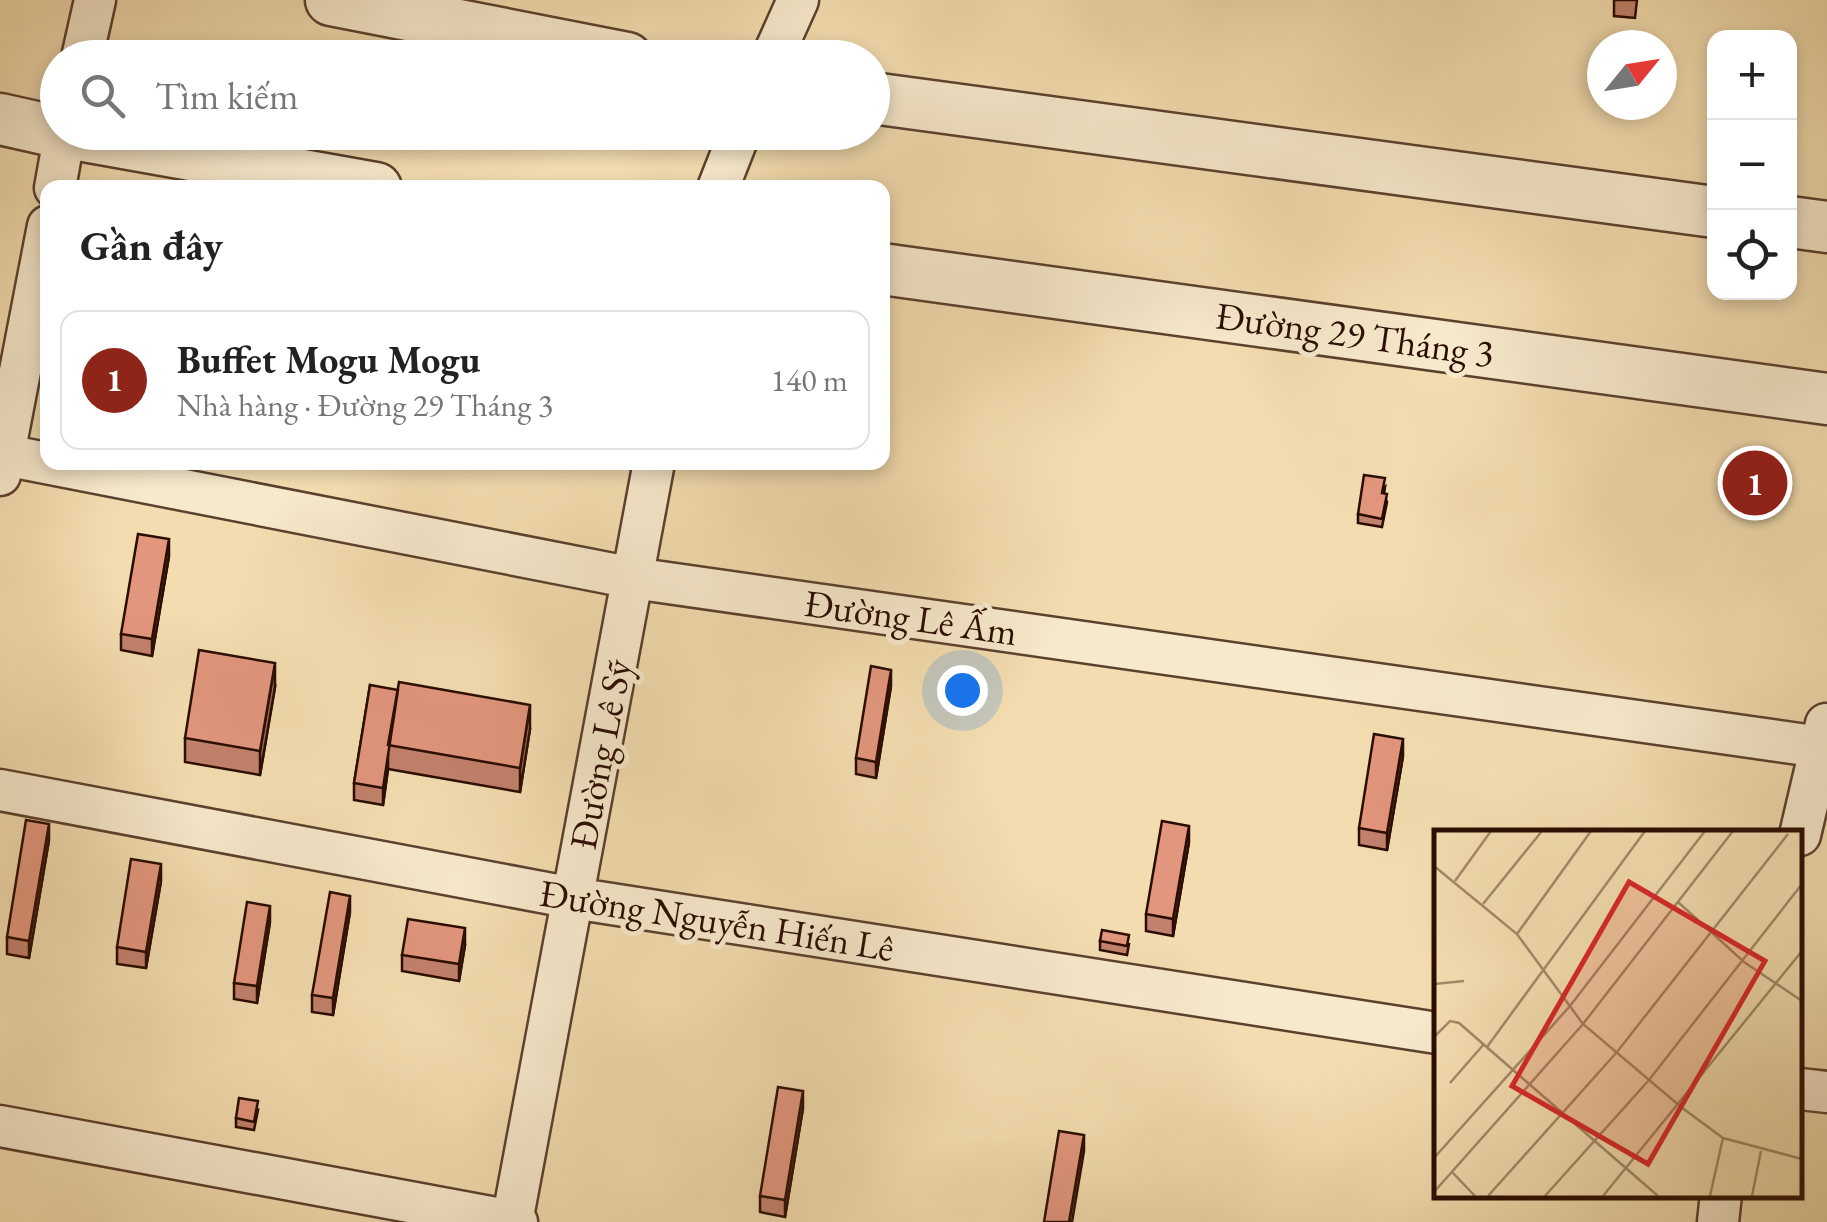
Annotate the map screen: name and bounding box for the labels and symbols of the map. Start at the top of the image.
north arrow [1587,30,1677,120]
street label: Đường 29 Tháng 3 [1213,290,1497,378]
pin: 1 [1722,446,1788,520]
street label: Đường Lê Ấm [802,578,1020,656]
street label: Đường Lê Sỹ [558,655,642,853]
your location [937,665,988,716]
inset map [1434,830,1802,1197]
street label: Đường Nguyễn Hiến Lê [536,868,898,972]

